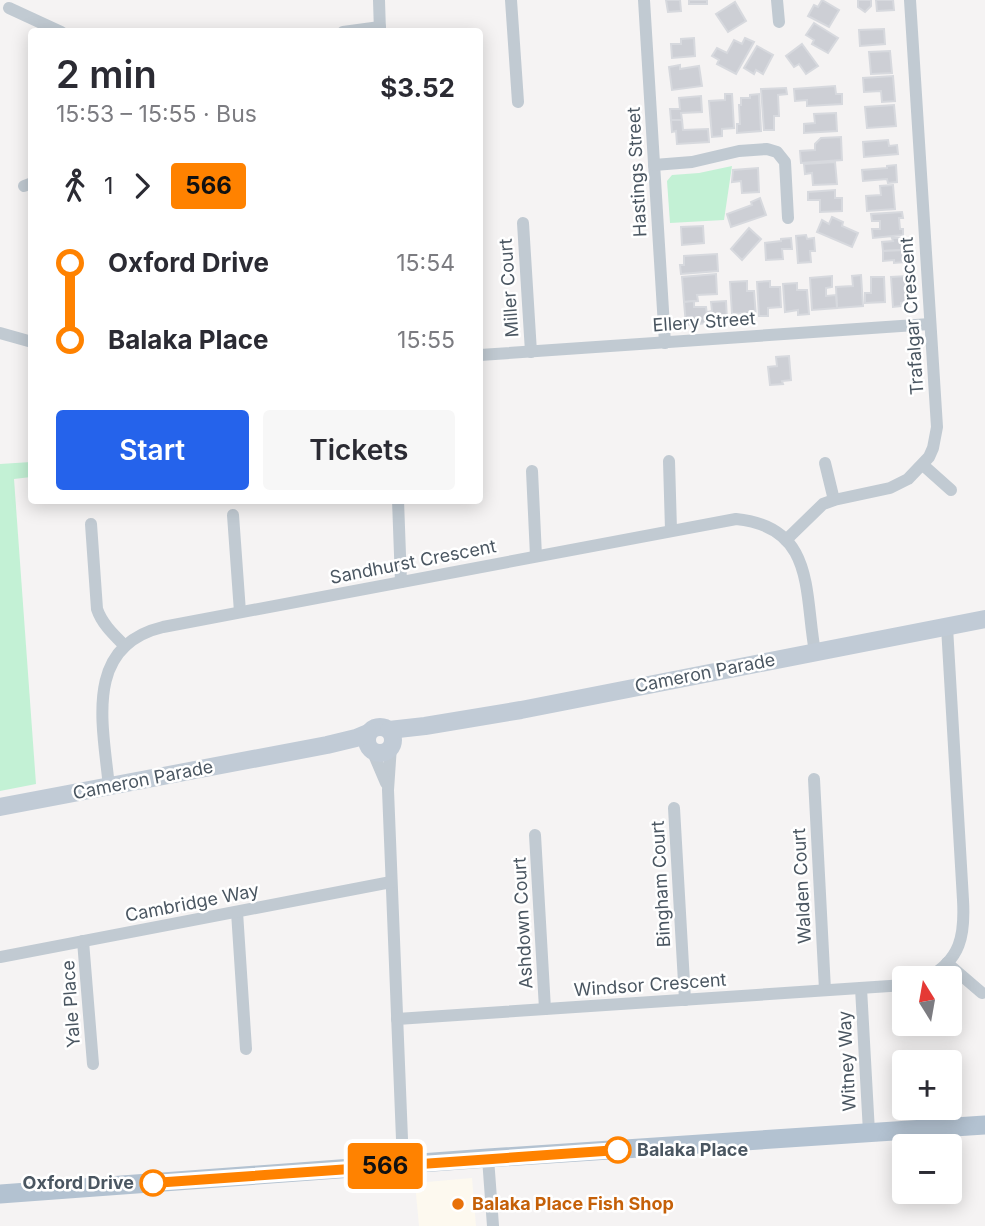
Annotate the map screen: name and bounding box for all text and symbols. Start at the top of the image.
text: 2 min [56,51,157,97]
text: $3.52 [380,72,455,103]
text: 15:53 – 15:55 · Bus [56,100,257,128]
street label: Hastings Street [623,106,650,238]
icon: walk [56,167,94,205]
icon: forward [123,167,161,205]
text: 566 [185,171,232,200]
text: 1 [104,172,113,200]
street label: Trafalgar Crescent [896,236,927,396]
street label: Miller Court [495,238,522,338]
text: Oxford Drive [108,247,269,278]
text: 15:54 [396,249,455,277]
street label: Ellery Street [652,307,756,336]
text: Balaka Place [108,324,269,355]
text: 15:55 [397,326,455,354]
button: Start [56,410,249,490]
button: Tickets [263,410,455,490]
street label: Sandhurst Crescent [328,535,498,588]
street label: Cameron Parade [633,649,777,696]
street label: Cameron Parade [71,756,215,803]
street label: Bingham Court [647,820,674,948]
street label: Walden Court [788,827,815,945]
street label: Ashdown Court [509,856,536,989]
street label: Cambridge Way [123,879,261,926]
street label: Yale Place [57,960,84,1049]
north arrow [892,966,962,1036]
map controls [892,966,962,1204]
street label: Windsor Crescent [573,969,727,1000]
street label: Witney Way [833,1010,860,1112]
button: + [892,1050,962,1120]
button: − [892,1134,962,1204]
marker: Balaka Place [605,1137,631,1163]
place label: Balaka Place [637,1139,748,1160]
line badge: 566 [345,1143,425,1189]
text: 566 [362,1151,408,1180]
marker: Oxford Drive [140,1170,166,1196]
place label: Oxford Drive [23,1172,134,1193]
place label: Balaka Place Fish Shop [472,1193,674,1214]
marker: Balaka Place Fish Shop [450,1196,466,1212]

